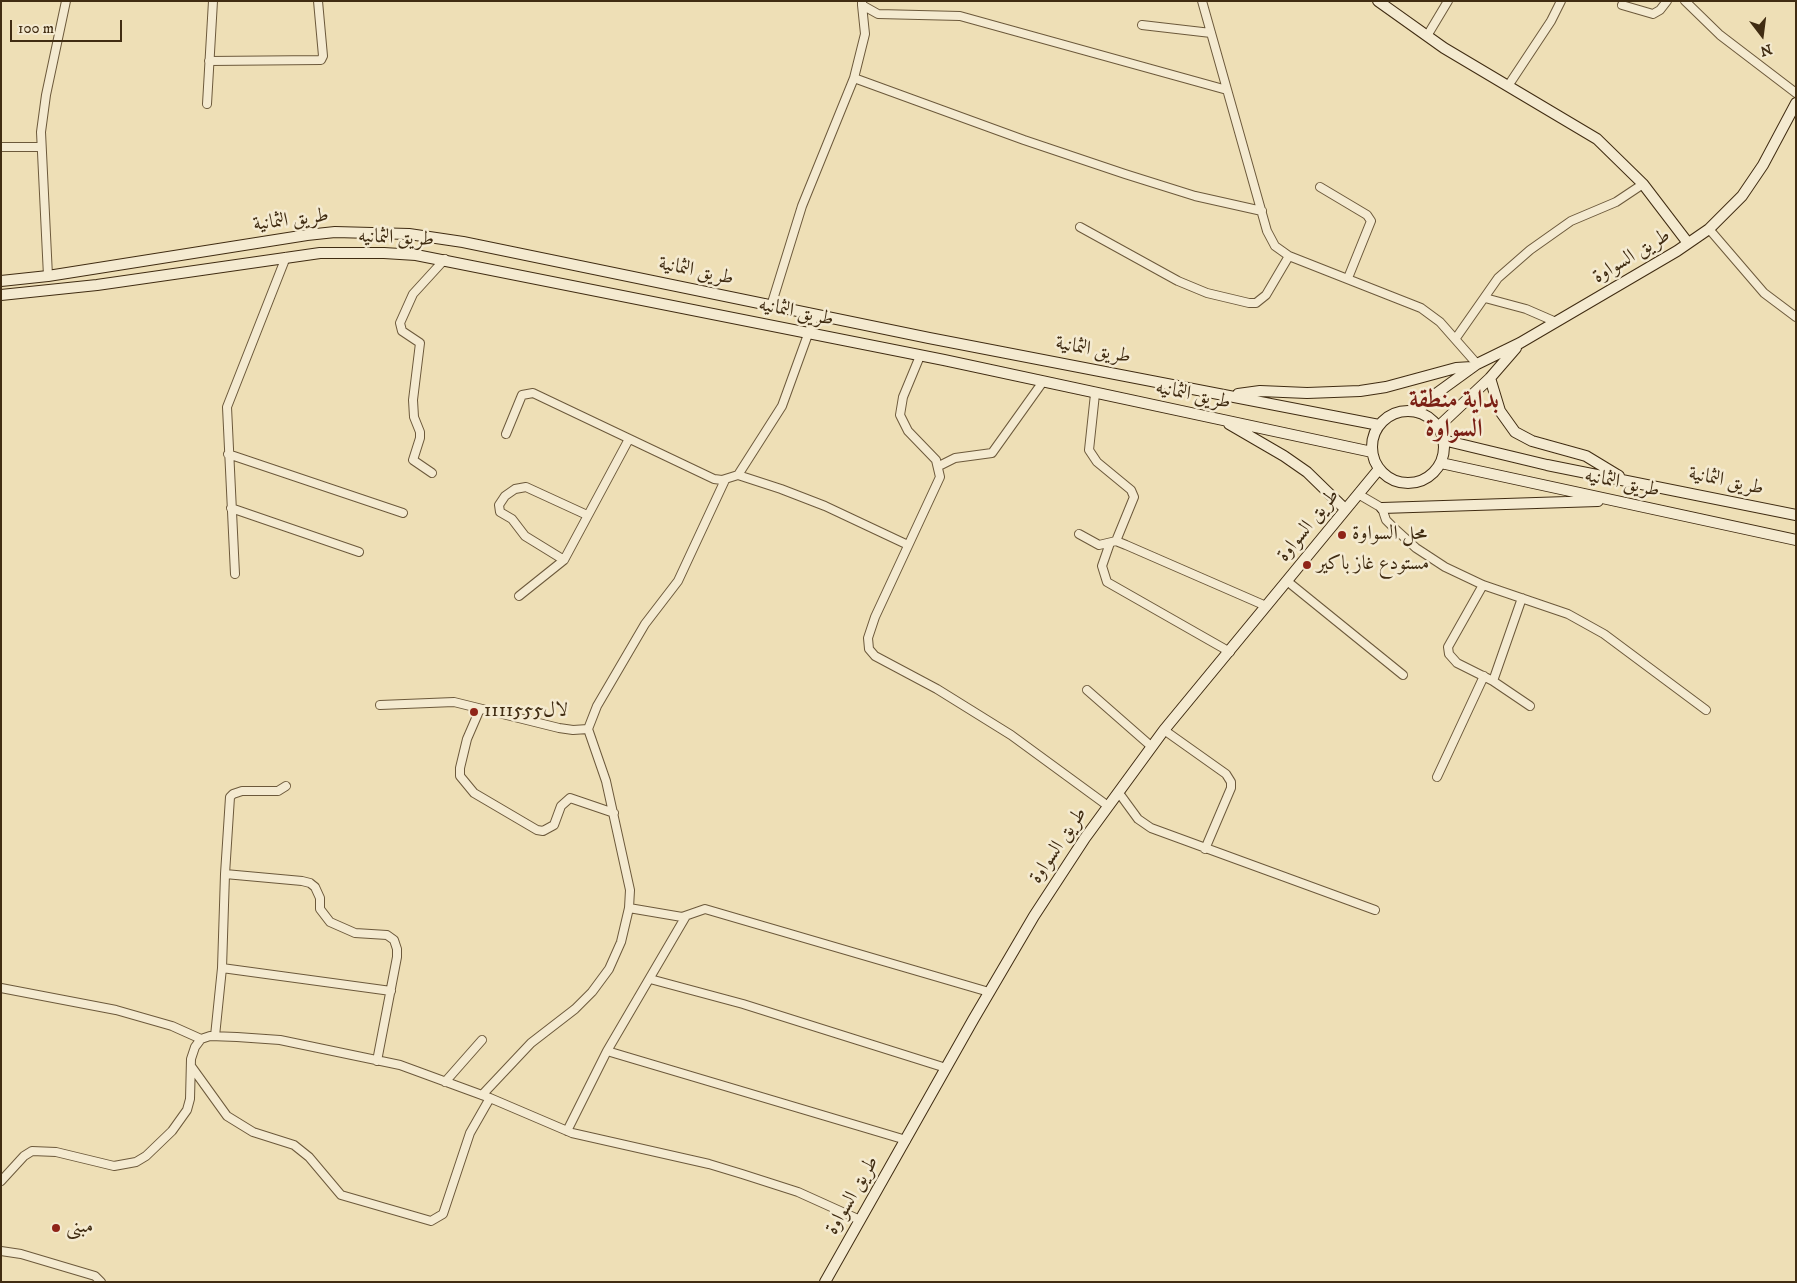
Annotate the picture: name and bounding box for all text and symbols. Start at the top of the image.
scale bar [12,10,125,42]
north arrow [1737,10,1787,60]
text: 100 m [18,19,54,38]
text: N [1758,39,1774,60]
street label: طريق الثمانية [252,204,330,238]
street label: طريق السواوة [1589,224,1675,290]
street label: طريق الثمانيه [357,225,435,253]
street label: طريق الثمانية [656,252,736,292]
street label: طريق الثمانيه [756,293,836,333]
street label: طريق الثمانية [1053,332,1133,370]
street label: طريق الثمانيه [1153,376,1233,416]
district label: بداية منطقة السواوة [1409,387,1499,446]
street label: طريق الثمانية [1686,462,1766,502]
street label: طريق الثمانيه [1582,464,1662,504]
street label: طريق السواوة [1272,485,1346,567]
place label: محل السواوة [1352,523,1427,547]
marker: محل السواوة [1336,529,1348,541]
place label: مستودع غاز باكير [1317,553,1429,577]
marker: مستودع غاز باكير [1301,559,1313,571]
place label: 1111555لال [484,700,568,724]
marker: 1111555لال [468,706,480,718]
street label: طريق السواوة [1025,803,1093,889]
street label: طريق السواوة [821,1152,885,1240]
place label: مبنى [66,1216,93,1240]
marker: مبنى [50,1222,62,1234]

